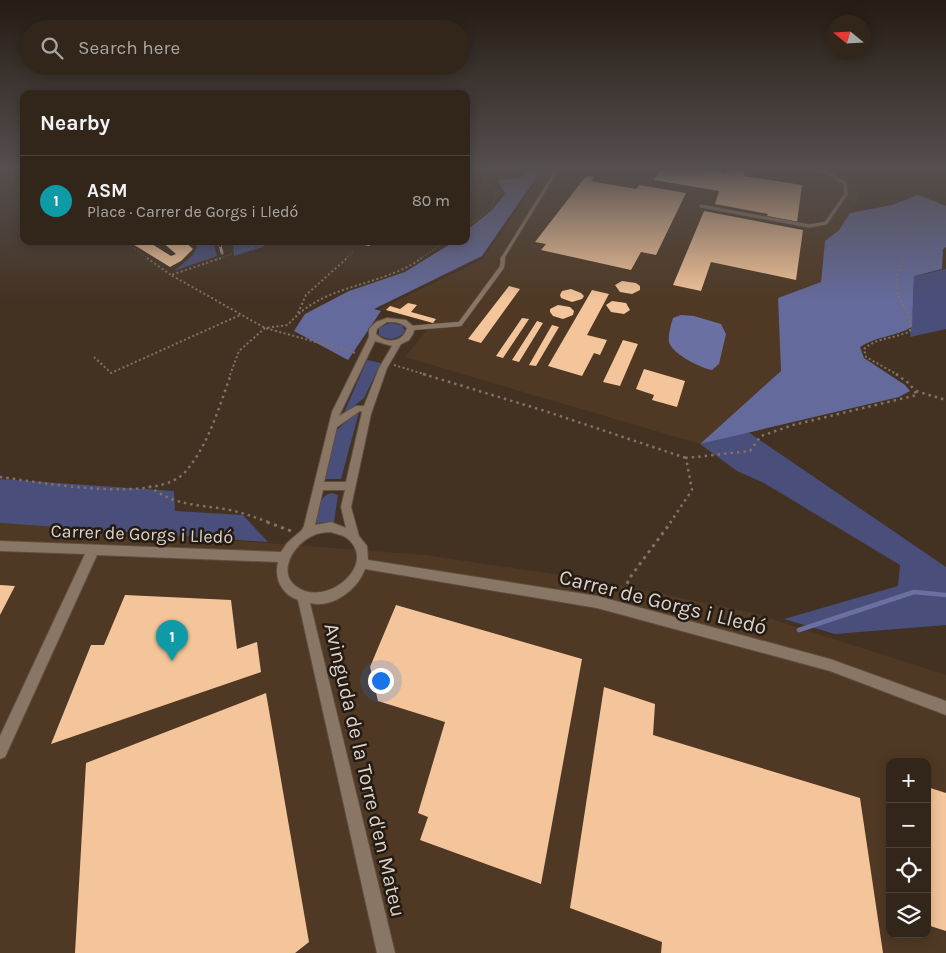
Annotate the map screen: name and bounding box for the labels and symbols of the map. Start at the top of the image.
north arrow [826,15,871,60]
street label: Carrer de Gorgs i Lledó [50,520,234,548]
street label: Carrer de Gorgs i Lledó [557,565,769,639]
pin: 1 [156,620,188,661]
street label: Avinguda de la Torre d'en Mateu [319,621,411,919]
your location [368,668,394,694]

